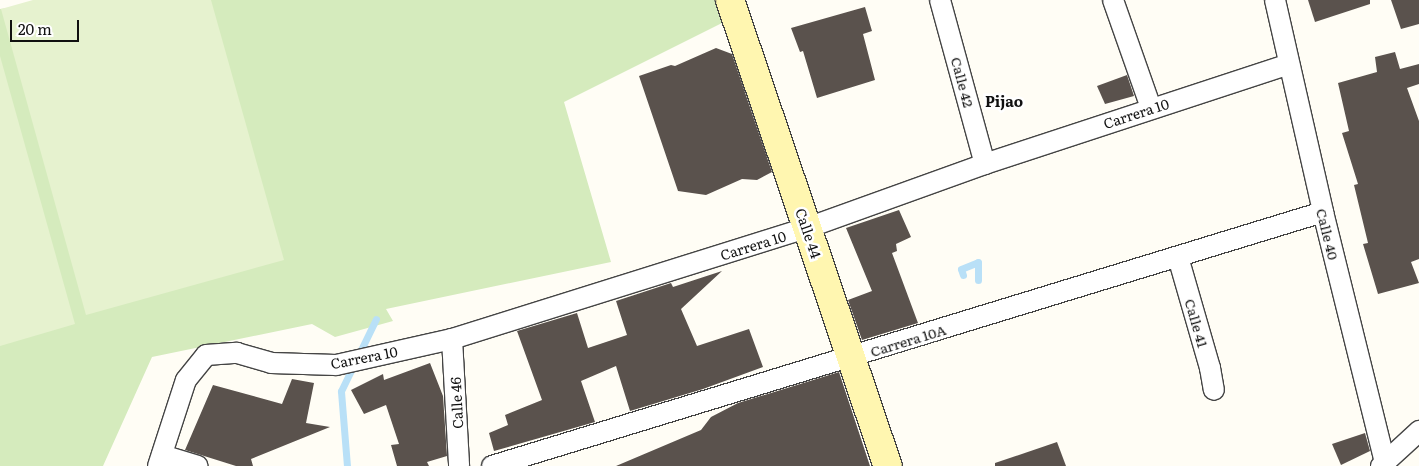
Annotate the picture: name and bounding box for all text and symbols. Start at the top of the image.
scale bar [12,10,81,42]
text: 20 m [18,17,52,40]
street label: Calle 42 [948,55,978,109]
district label: Pijao [985,92,1023,110]
street label: Carrera 10 [1101,94,1171,132]
street label: Calle 44 [793,206,825,260]
street label: Calle 40 [1314,207,1342,261]
street label: Carrera 10 [718,227,788,263]
street label: Calle 41 [1182,297,1212,349]
street label: Carrera 10A [868,321,948,359]
street label: Carrera 10 [329,342,399,372]
street label: Calle 46 [446,377,466,429]

